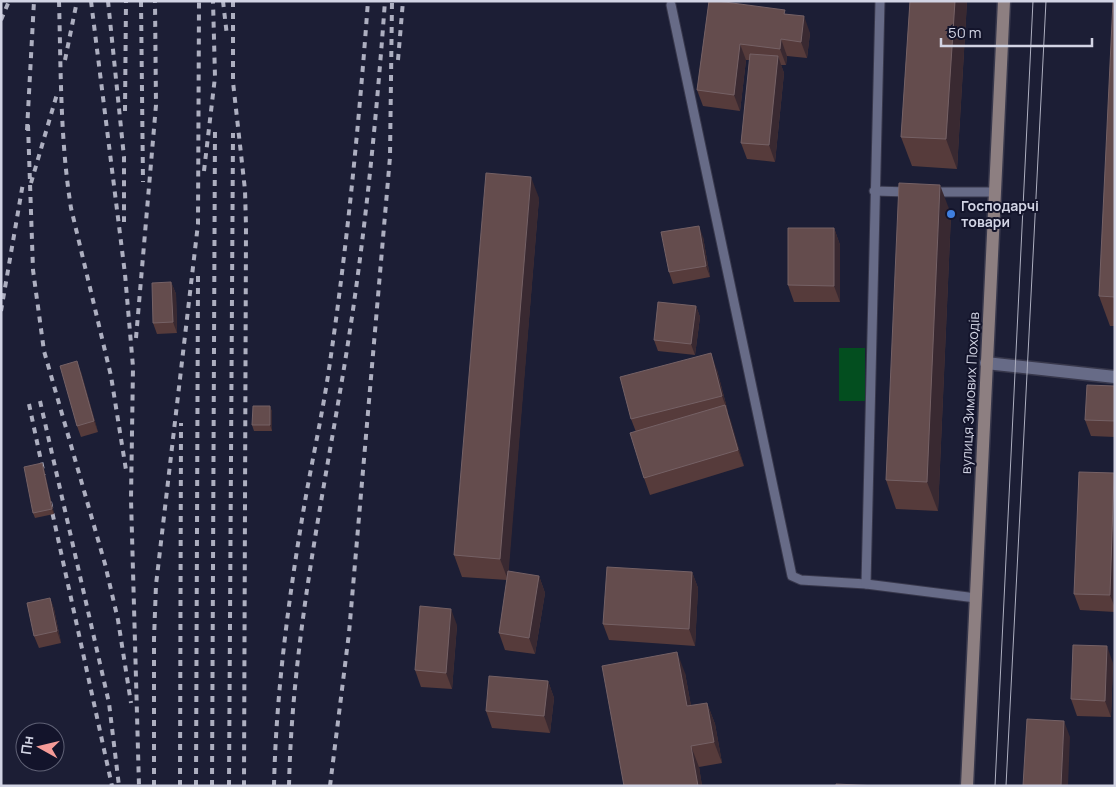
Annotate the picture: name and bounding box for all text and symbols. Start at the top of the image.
scale bar [941,15,1092,47]
text: 50 m [948,22,982,43]
place label: Господарчі товари [961,196,1039,231]
marker: Господарчі товари [945,208,957,220]
street label: вулиця Зимових Походів [956,311,983,474]
north arrow [15,722,65,772]
text: Пн [16,734,37,756]

